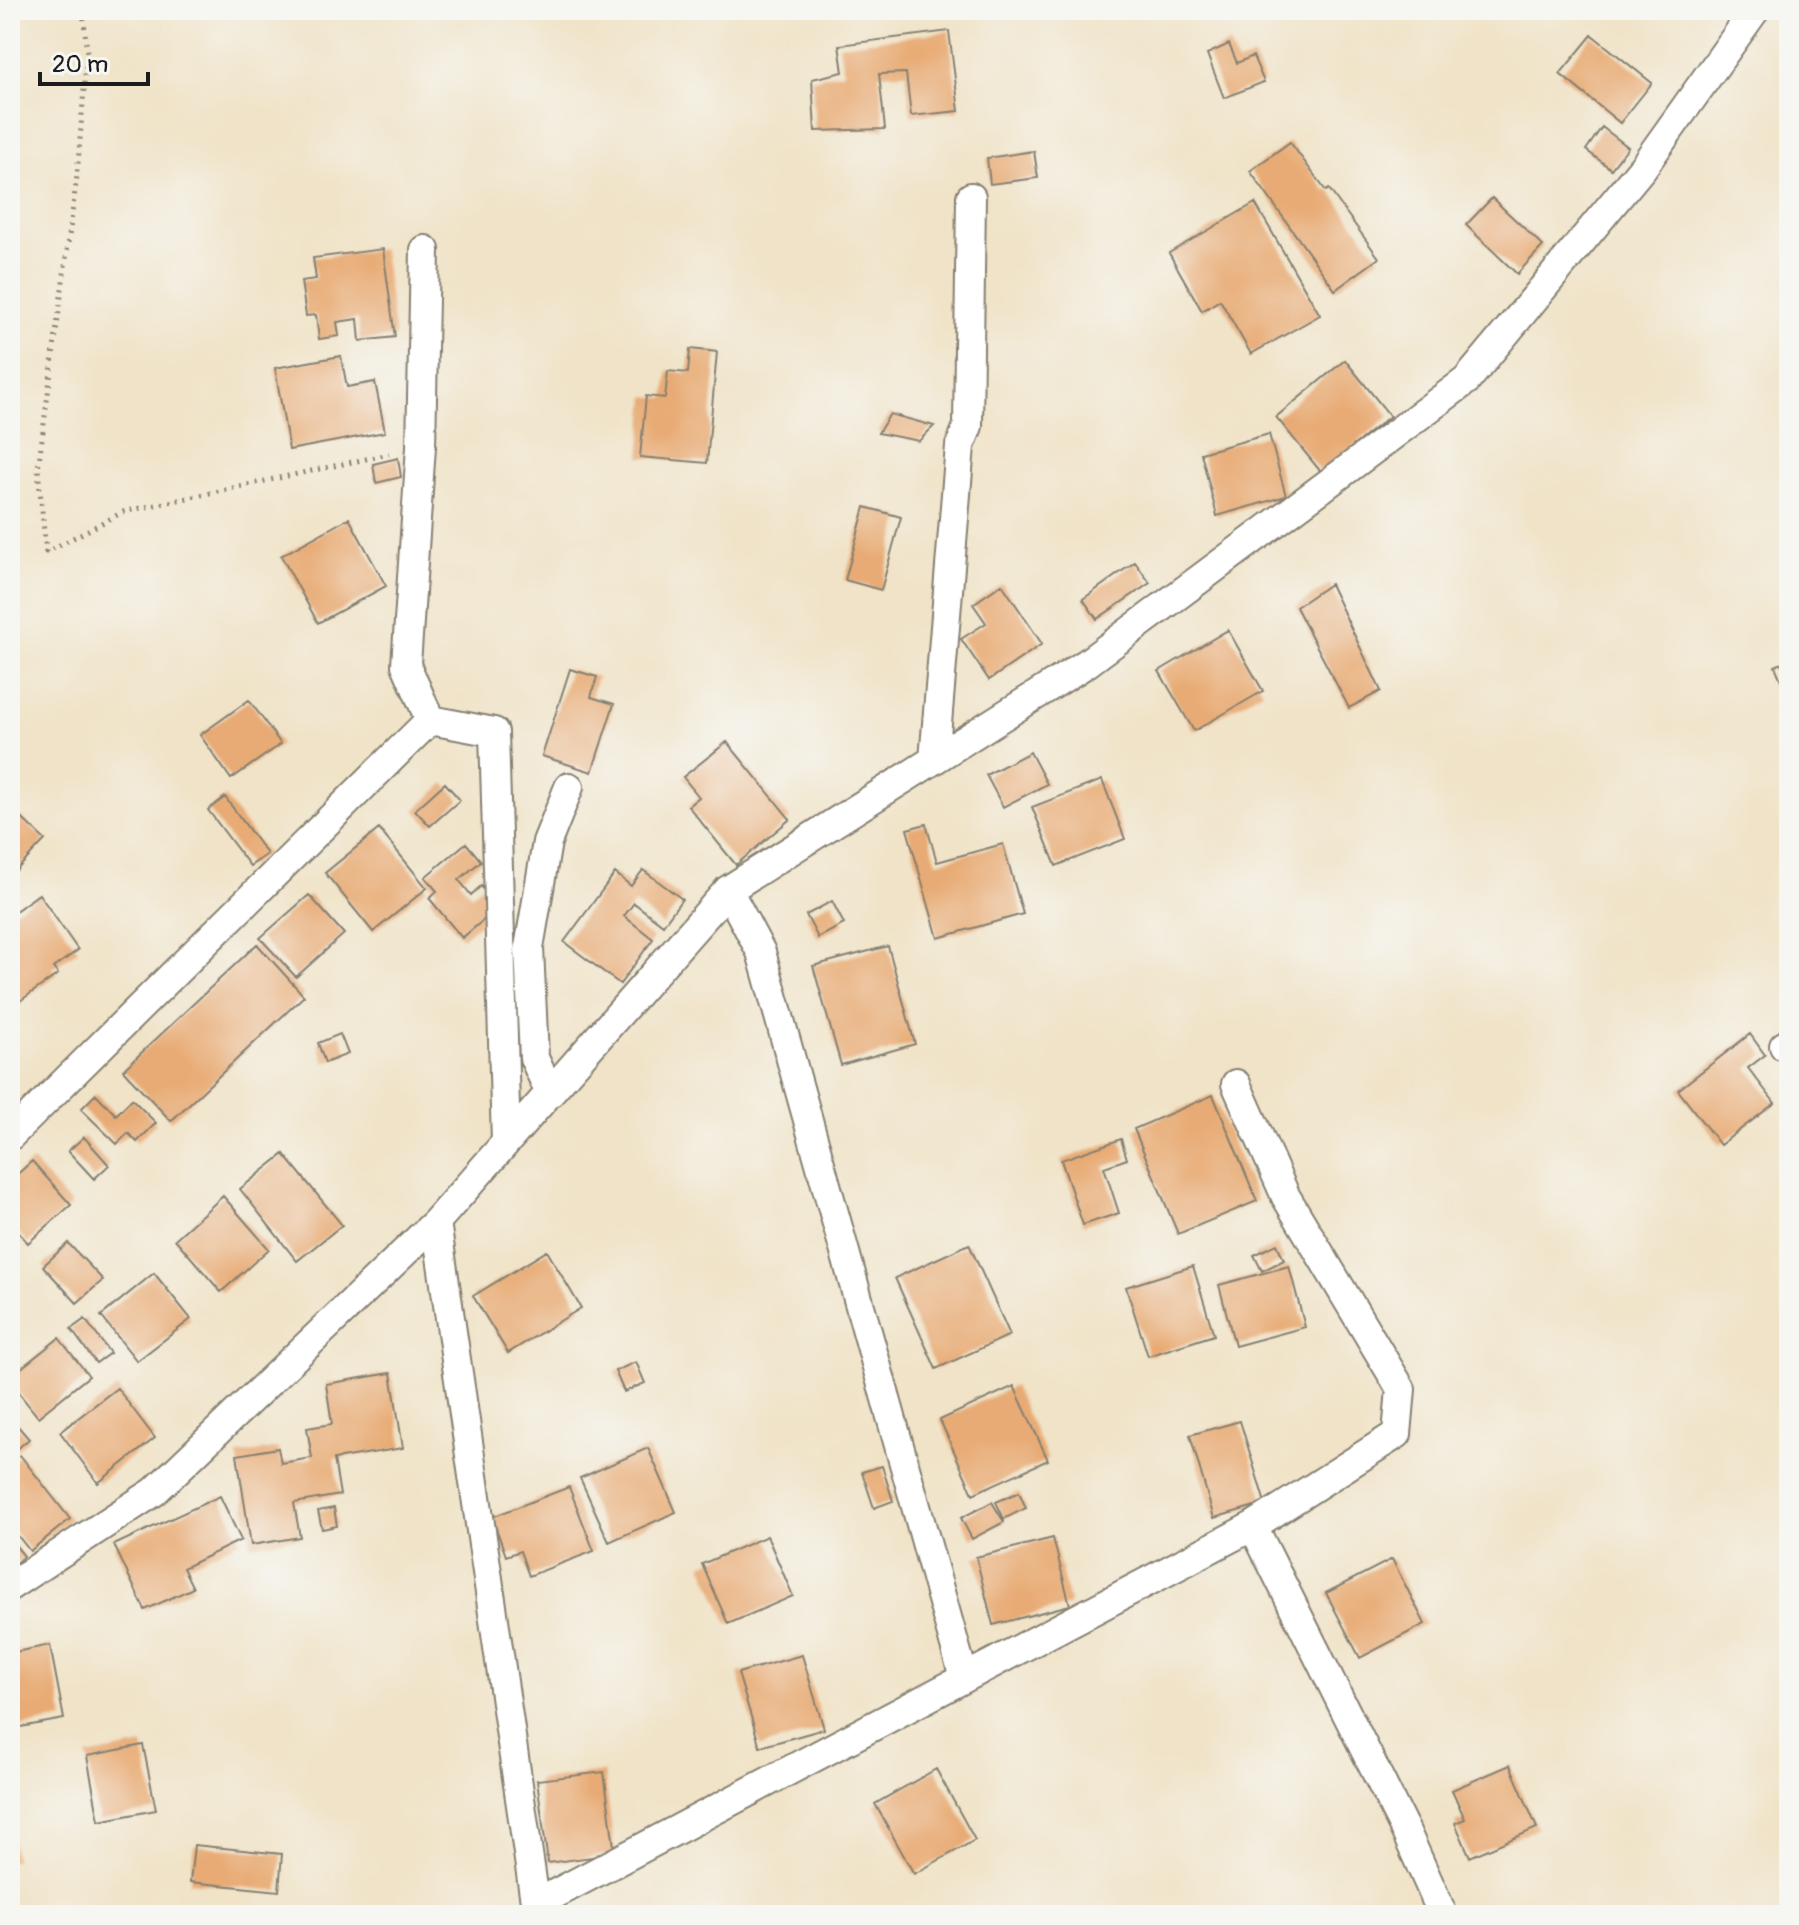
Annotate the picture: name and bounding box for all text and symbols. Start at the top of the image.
scale bar [40,36,148,86]
text: 20 m [52,50,108,79]

